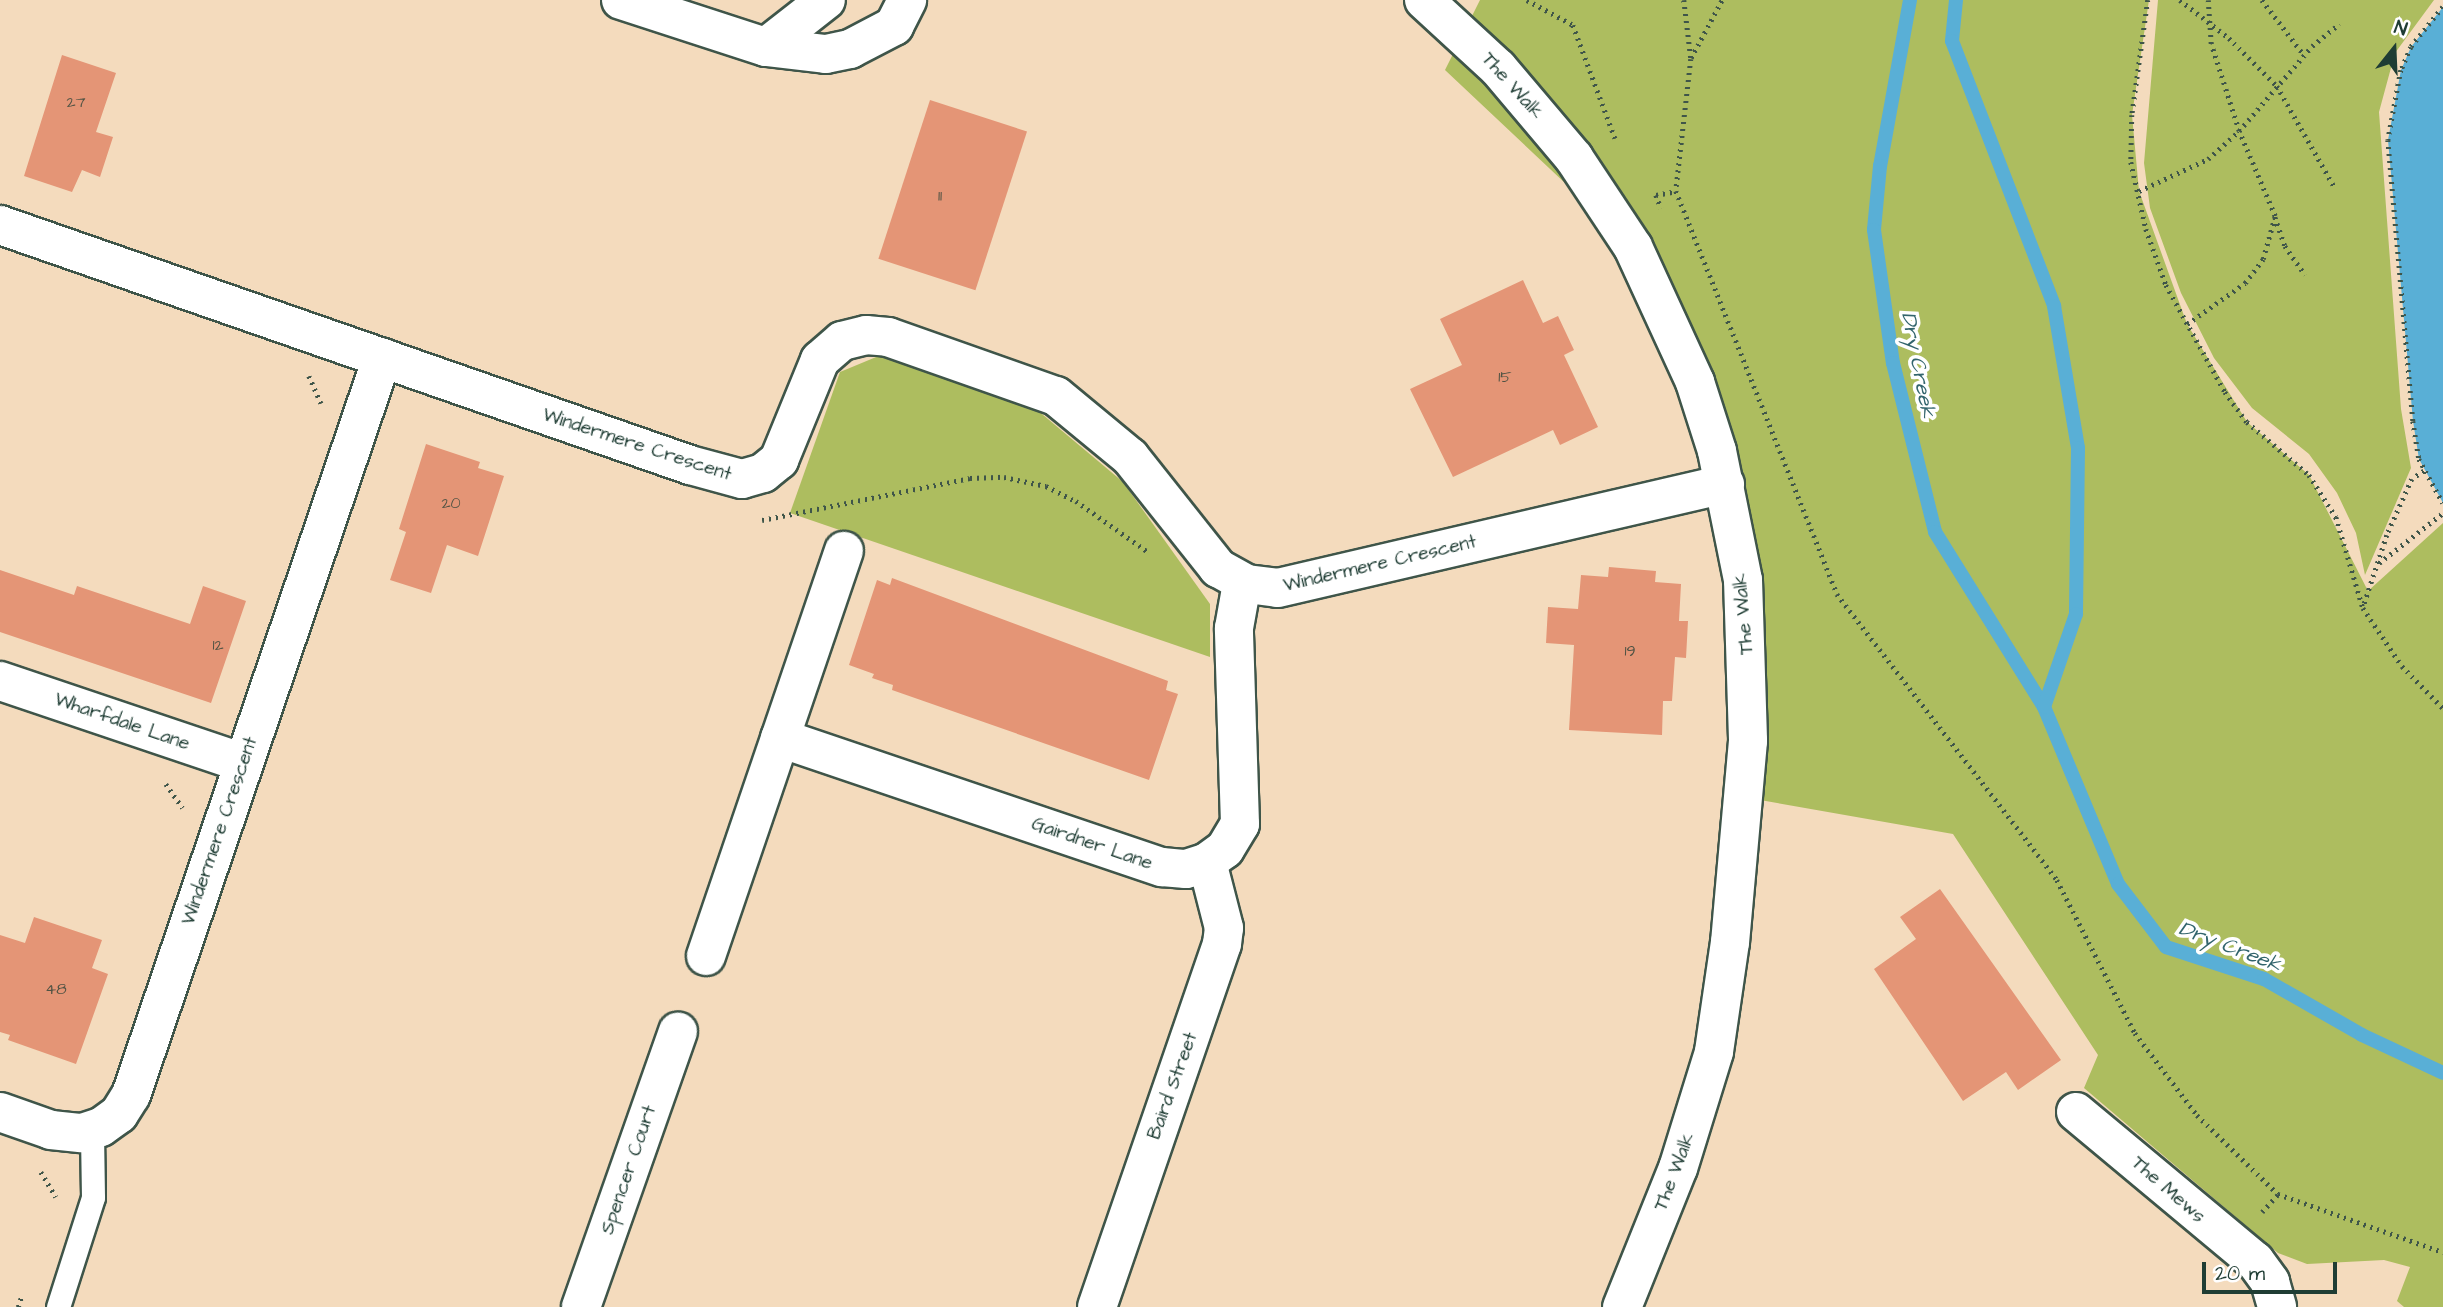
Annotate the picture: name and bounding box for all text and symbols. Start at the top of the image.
north arrow [2359,14,2429,84]
text: N [2391,14,2410,43]
street label: The Walk [1476,48,1548,124]
house number: 27 [66,92,86,112]
house number: 11 [938,186,942,206]
water label: Dry Creek [1895,310,1941,420]
house number: 15 [1498,367,1512,387]
street label: Windermere Crescent [540,404,734,486]
house number: 20 [441,493,461,513]
street label: Windermere Crescent [1281,531,1479,597]
street label: The Walk [1729,572,1759,656]
house number: 12 [212,635,224,655]
house number: 19 [1624,641,1636,661]
street label: Wharfdale Lane [51,688,193,756]
street label: Windermere Crescent [177,734,263,928]
street label: Gairdner Lane [1029,813,1155,875]
water label: Dry Creek [2175,916,2285,978]
house number: 48 [45,979,67,999]
street label: Baird Street [1143,1029,1203,1143]
street label: Spencer Court [596,1103,662,1237]
street label: The Walk [1650,1130,1700,1214]
street label: The Mews [2127,1152,2209,1228]
scale bar [2205,1248,2340,1292]
text: 20 m [2215,1259,2265,1288]

